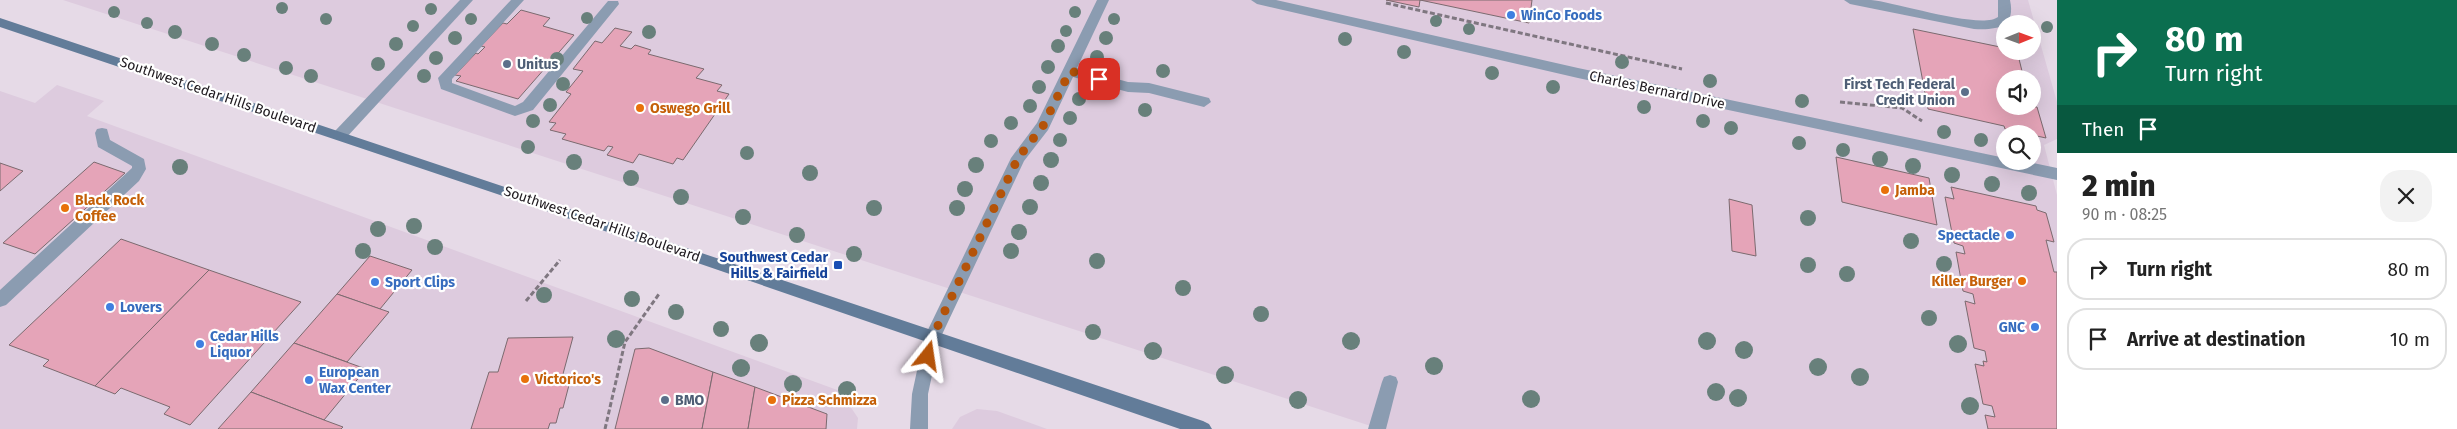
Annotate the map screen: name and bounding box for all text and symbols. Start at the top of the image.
place label: WinCo Foods [1521,7,1602,24]
marker: WinCo Foods [1505,9,1517,21]
north arrow [1996,15,2041,60]
map controls [1996,15,2041,170]
text: 80 m [2165,18,2244,60]
icon: right [2082,20,2147,85]
street label: Southwest Cedar Hills Boulevard [118,53,318,137]
place label: Unitus [517,56,559,73]
marker: Unitus [501,58,513,70]
pin [1078,58,1120,100]
text: Turn right [2165,60,2262,87]
icon: arrive [1085,65,1113,93]
street label: Charles Bernard Drive [1588,67,1726,113]
button: sound [1996,70,2041,115]
place label: First Tech Federal Credit Union [1844,76,1956,109]
marker: First Tech Federal Credit Union [1959,86,1971,98]
place label: Oswego Grill [650,100,731,117]
marker: Oswego Grill [634,102,646,114]
icon: arrive [2134,115,2162,143]
text: Then [2082,118,2124,141]
button: search [1996,125,2041,170]
text: 2 min [2082,168,2155,204]
button: close [2380,170,2432,222]
street label: Southwest Cedar Hills Boulevard [502,182,702,266]
place label: Jamba [1894,182,1935,199]
marker: Jamba [1879,184,1891,196]
place label: Black Rock Coffee [75,192,144,225]
marker: Black Rock Coffee [59,202,71,214]
text: 90 m · 08:25 [2082,205,2167,224]
place label: Spectacle [1938,227,2000,244]
marker: Spectacle [2004,229,2016,241]
place label: Southwest Cedar Hills & Fairfield [719,249,828,282]
icon: right [2084,255,2112,283]
text: Turn right [2127,258,2212,281]
text: 80 m [2388,258,2430,281]
marker: Southwest Cedar Hills & Fairfield [832,259,844,271]
place label: Killer Burger [1931,273,2012,290]
place label: Sport Clips [385,274,455,291]
marker: Killer Burger [2016,275,2028,287]
marker: Sport Clips [369,276,381,288]
place label: Lovers [120,299,162,316]
marker: Lovers [104,301,116,313]
place label: GNC [1999,319,2025,336]
marker: GNC [2029,321,2041,333]
icon: arrive [2084,325,2112,353]
place label: Cedar Hills Liquor [210,328,279,361]
text: Arrive at destination [2127,328,2306,351]
text: 10 m [2390,328,2430,351]
position arrow [901,329,953,381]
marker: Cedar Hills Liquor [194,338,206,350]
place label: European Wax Center [319,364,391,397]
place label: Victorico's [534,371,601,388]
marker: Victorico's [519,373,531,385]
marker: European Wax Center [303,374,315,386]
place label: BMO [675,392,705,409]
place label: Pizza Schmizza [782,392,877,409]
marker: BMO [659,394,671,406]
marker: Pizza Schmizza [766,394,778,406]

